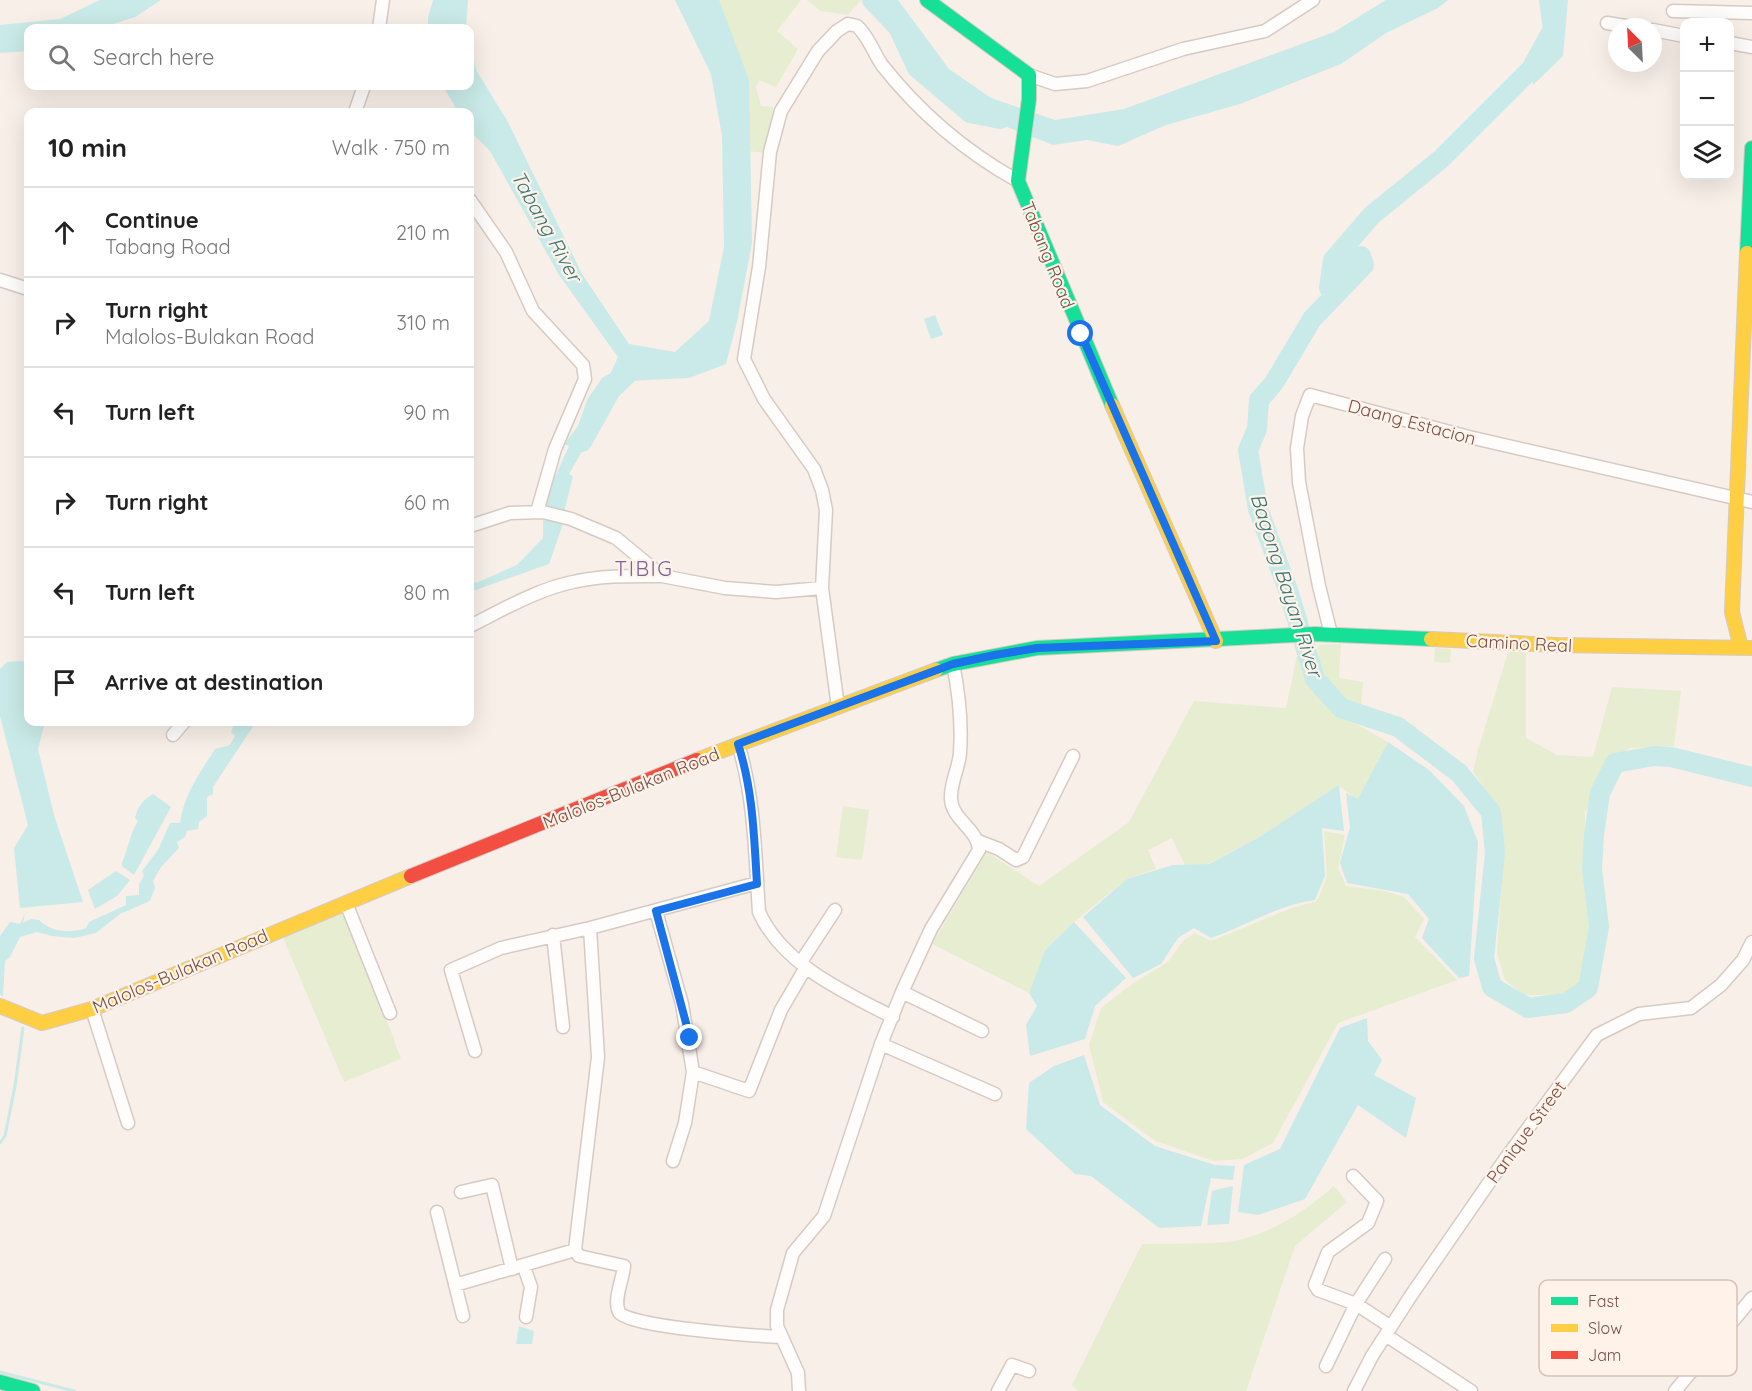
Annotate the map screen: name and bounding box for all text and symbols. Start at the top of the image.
north arrow [1608,18,1662,72]
map controls [1680,18,1734,180]
button: + [1680,18,1734,72]
search box [24,24,474,90]
icon: search [45,41,78,74]
text: Search here [93,43,214,71]
button: − [1680,72,1734,126]
button: layers [1680,126,1734,180]
text: 10 min [48,131,127,164]
text: Walk · 750 m [332,135,450,160]
water label: Tabang River [506,166,589,288]
street label: Tabang Road [1016,198,1080,312]
text: Continue [105,206,199,234]
icon: ahead [48,216,81,249]
text: 210 m [396,220,450,245]
text: Tabang Road [105,234,231,259]
text: Turn right [105,296,209,324]
icon: right [48,306,81,339]
text: 310 m [397,310,450,335]
route start [1067,320,1093,346]
text: Malolos-Bulakan Road [105,324,314,349]
street label: Daang Estacion [1345,394,1479,450]
icon: left [48,396,81,429]
text: Turn left [105,398,195,426]
text: 90 m [403,400,450,425]
icon: right [48,486,81,519]
text: Turn right [105,488,209,516]
text: 60 m [404,490,450,515]
water label: Bagong Bayan River [1246,490,1329,682]
district label: TIBIG [615,555,673,581]
icon: left [48,576,81,609]
text: Turn left [105,578,195,606]
text: 80 m [404,580,450,605]
street label: Camino Real [1465,629,1573,657]
icon: arrive [48,666,81,699]
text: Arrive at destination [105,668,323,696]
street label: Malolos-Bulakan Road [539,742,723,834]
street label: Malolos-Bulakan Road [89,924,271,1018]
route end [676,1024,702,1050]
street label: Panique Street [1481,1076,1571,1188]
legend [1539,1280,1737,1376]
text: Fast [1588,1291,1619,1311]
text: Slow [1588,1318,1622,1338]
text: Jam [1588,1345,1621,1365]

